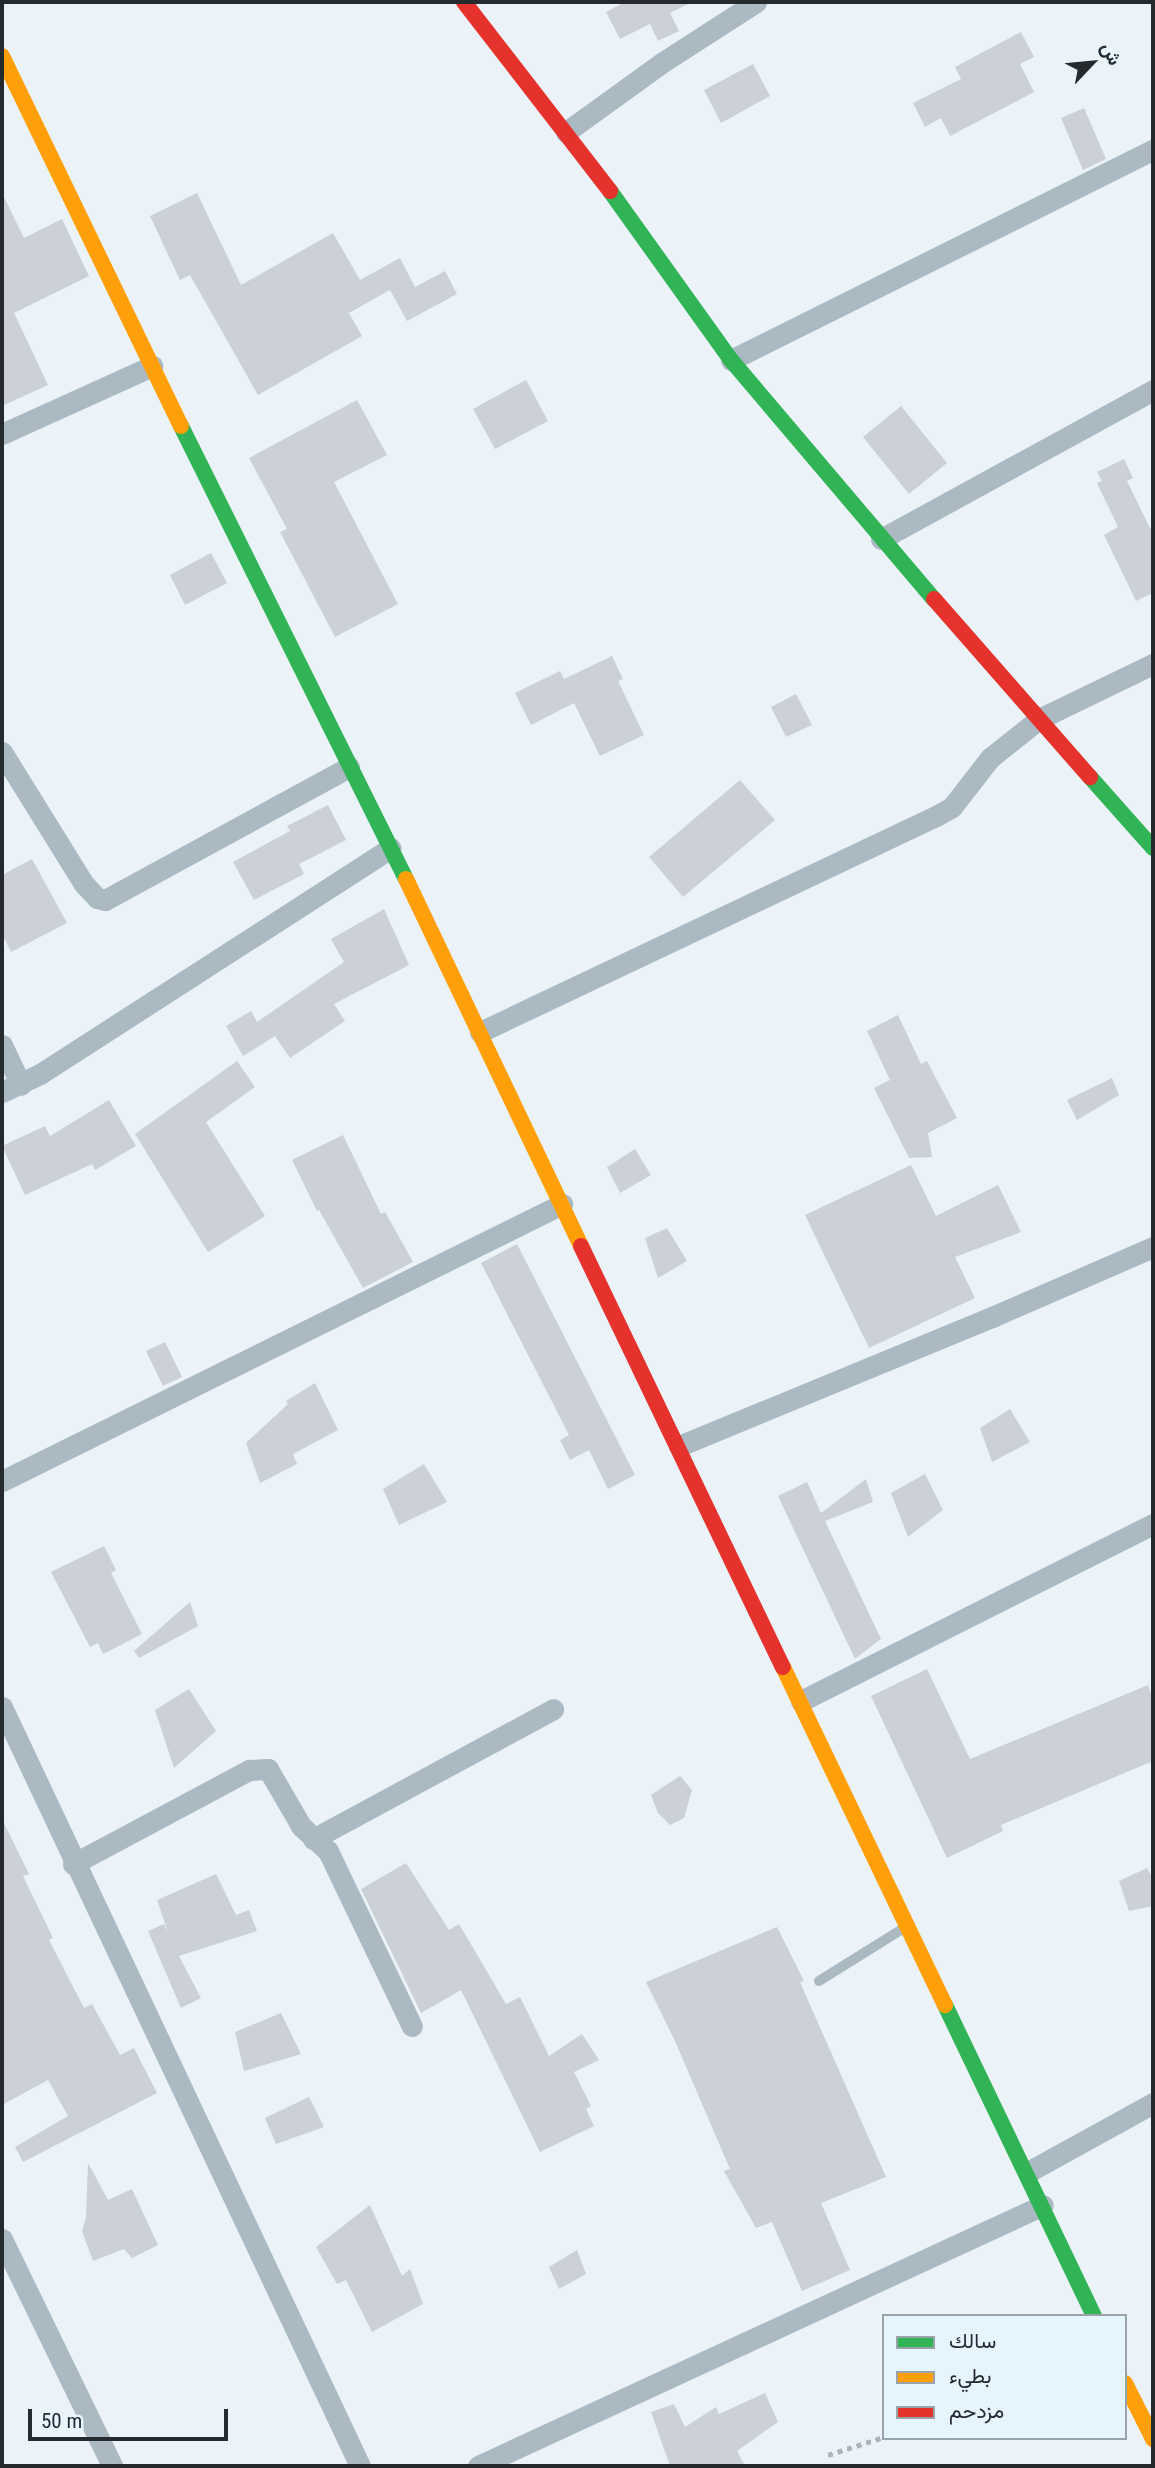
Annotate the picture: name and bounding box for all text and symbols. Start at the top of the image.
north arrow [1057,28,1127,98]
text: ش [1096,38,1127,69]
legend [882,2314,1127,2440]
text: سالك [949,2329,996,2353]
text: بطيء [949,2364,992,2388]
scale bar [32,2394,231,2438]
text: مزدحم [949,2399,1004,2423]
text: 50 m [41,2409,82,2433]

